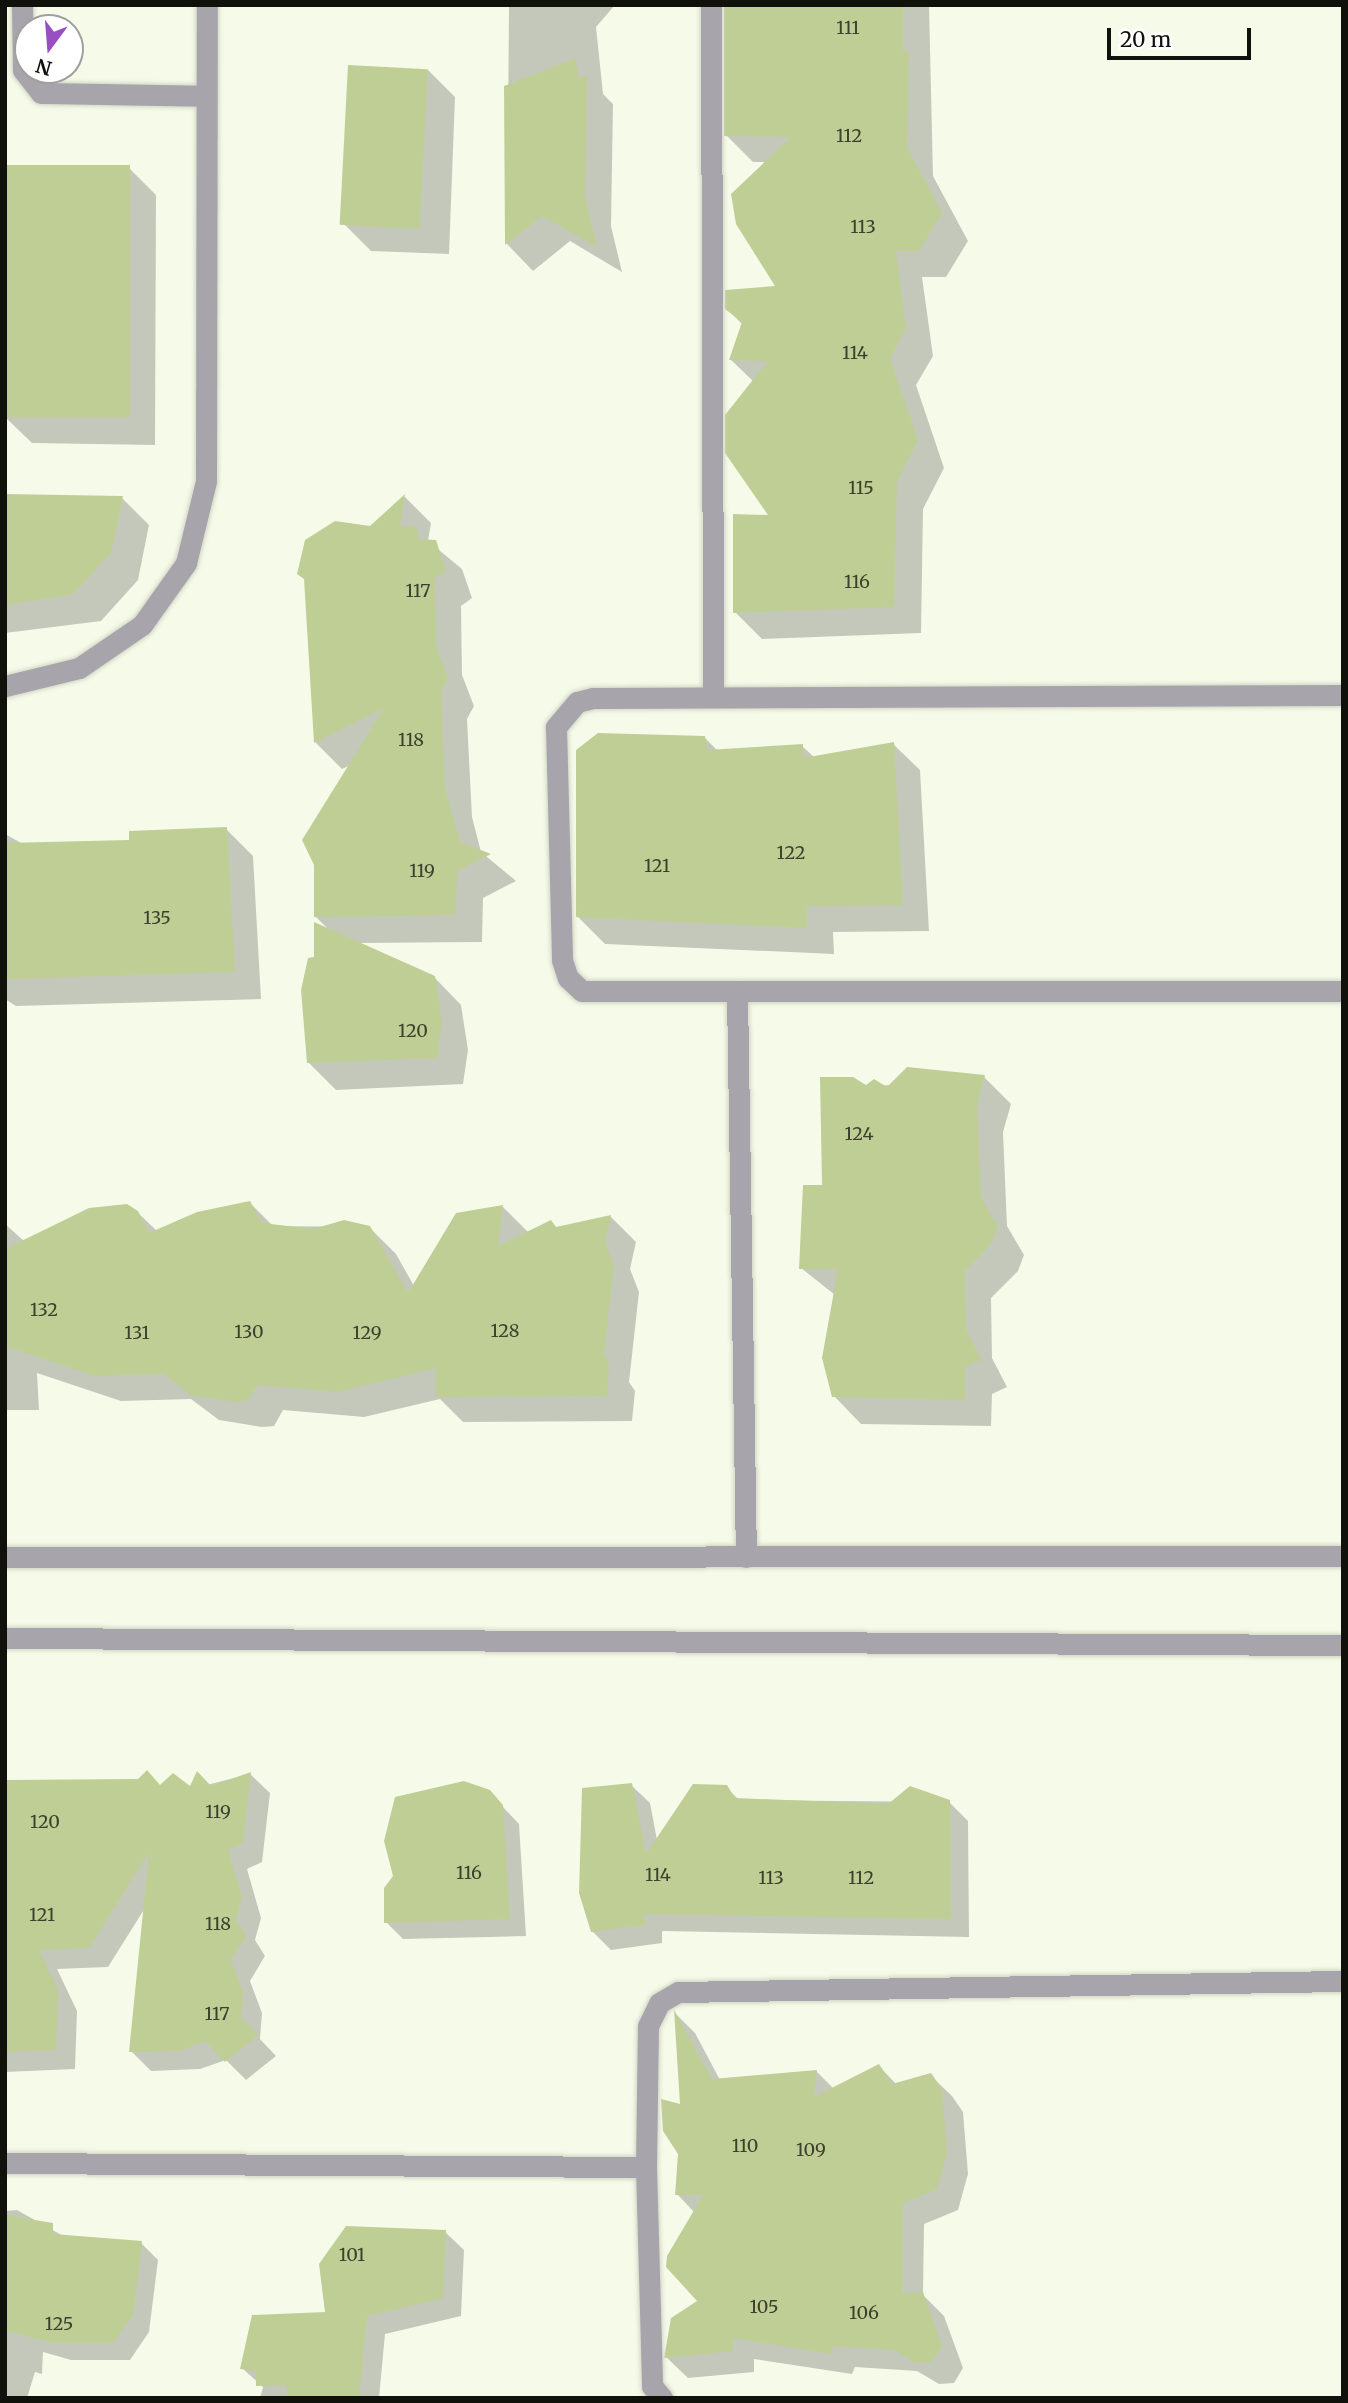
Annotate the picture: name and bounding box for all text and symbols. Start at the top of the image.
north arrow [14,14,84,84]
scale bar [1110,14,1254,58]
house number: 111 [836,17,860,39]
text: 20 m [1120,26,1171,53]
text: N [33,54,54,81]
house number: 112 [836,125,862,147]
house number: 113 [850,216,876,238]
house number: 114 [842,342,868,364]
house number: 115 [848,477,874,499]
house number: 116 [844,571,870,593]
house number: 117 [406,580,430,602]
house number: 118 [398,729,424,751]
house number: 122 [777,842,805,864]
house number: 121 [644,855,670,877]
house number: 119 [409,860,435,882]
house number: 135 [143,907,171,929]
house number: 120 [398,1020,428,1042]
house number: 124 [844,1123,874,1145]
house number: 132 [30,1299,58,1321]
house number: 128 [490,1320,520,1342]
house number: 130 [234,1321,264,1343]
house number: 131 [124,1322,150,1344]
house number: 129 [352,1322,382,1344]
house number: 119 [205,1801,231,1823]
house number: 120 [30,1811,60,1833]
house number: 116 [456,1862,482,1884]
house number: 114 [645,1864,671,1886]
house number: 113 [758,1867,784,1889]
house number: 112 [848,1867,874,1889]
house number: 121 [29,1904,55,1926]
house number: 118 [205,1913,231,1935]
house number: 117 [205,2003,229,2025]
house number: 110 [732,2135,758,2157]
house number: 109 [796,2139,826,2161]
house number: 101 [339,2244,365,2266]
house number: 105 [749,2296,779,2318]
house number: 106 [849,2302,879,2324]
house number: 125 [45,2313,73,2335]

